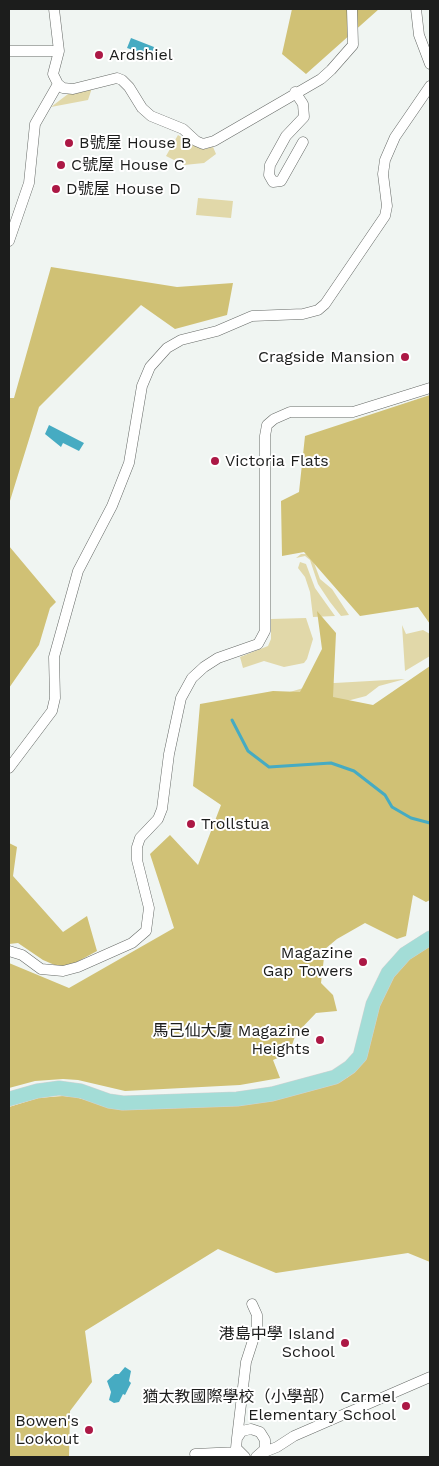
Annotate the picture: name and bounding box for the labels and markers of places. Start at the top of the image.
place label: Ardshiel [109,45,173,65]
marker: Ardshiel [93,49,105,61]
place label: B號屋 House B [79,133,192,153]
marker: B號屋 House B [63,137,75,149]
place label: C號屋 House C [71,155,185,175]
marker: C號屋 House C [55,159,67,171]
place label: D號屋 House D [66,179,181,199]
marker: D號屋 House D [50,183,62,195]
place label: Cragside Mansion [258,347,395,367]
marker: Cragside Mansion [399,351,411,363]
place label: Victoria Flats [225,451,329,471]
marker: Victoria Flats [209,455,221,467]
place label: Trollstua [201,814,269,834]
marker: Trollstua [185,818,197,830]
place label: Magazine Gap Towers [263,943,353,981]
marker: Magazine Gap Towers [357,956,369,968]
place label: 馬己仙大廈 Magazine Heights [152,1021,310,1059]
marker: 馬己仙大廈 Magazine Heights [314,1034,326,1046]
place label: 港島中學 Island School [219,1324,335,1362]
marker: 港島中學 Island School [339,1337,351,1349]
place label: 猶太教國際學校（小學部） Carmel Elementary School [143,1387,396,1425]
marker: 猶太教國際學校（小學部） Carmel Elementary School [400,1400,412,1412]
place label: Bowen's Lookout [15,1411,79,1449]
marker: Bowen's Lookout [83,1424,95,1436]

